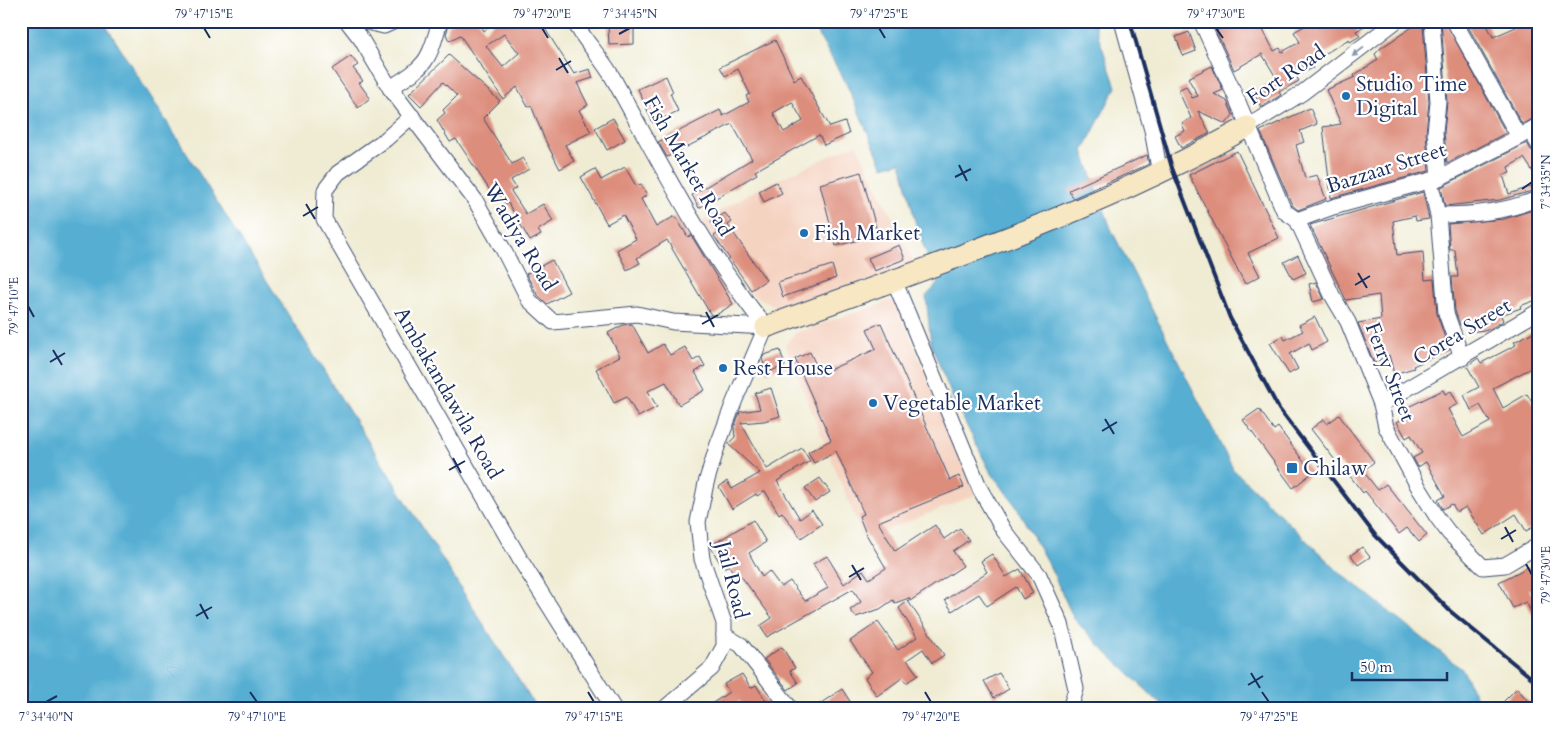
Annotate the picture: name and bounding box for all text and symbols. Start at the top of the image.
text: 79°47'15"E [175,6,233,22]
text: 79°47'20"E [513,6,571,22]
text: 7°34'45"N [603,6,658,22]
text: 79°47'25"E [850,6,908,22]
text: 79°47'30"E [1187,6,1245,22]
street label: Fort Road [1241,38,1331,112]
one-way arrow [1352,46,1365,57]
place label: Studio Time Digital [1356,70,1467,123]
street label: Fish Market Road [636,90,740,242]
marker: Studio Time Digital [1340,90,1352,102]
street label: Bazzaar Street [1323,135,1450,201]
text: 7°34'35"N [1538,154,1554,209]
street label: Wadiya Road [476,177,564,296]
place label: Fish Market [814,219,920,248]
marker: Fish Market [798,227,810,239]
text: 79°47'10"E [6,277,22,335]
street label: Corea Street [1407,291,1517,373]
street label: Ambakandawila Road [387,302,509,484]
street label: Ferry Street [1358,318,1422,426]
place label: Rest House [733,354,833,383]
marker: Rest House [717,362,729,374]
place label: Vegetable Market [883,389,1041,418]
marker: Vegetable Market [867,397,879,409]
place label: Chilaw [1303,454,1368,483]
marker: Chilaw [1285,461,1299,475]
street label: Jail Road [708,535,756,622]
text: 79°47'30"E [1538,546,1554,604]
scale bar [1352,650,1448,682]
text: 50 m [1360,657,1392,677]
text: 7°34'40"N [19,709,74,725]
text: 79°47'10"E [228,709,286,725]
text: 79°47'15"E [565,709,623,725]
text: 79°47'20"E [902,709,960,725]
text: 79°47'25"E [1240,709,1298,725]

